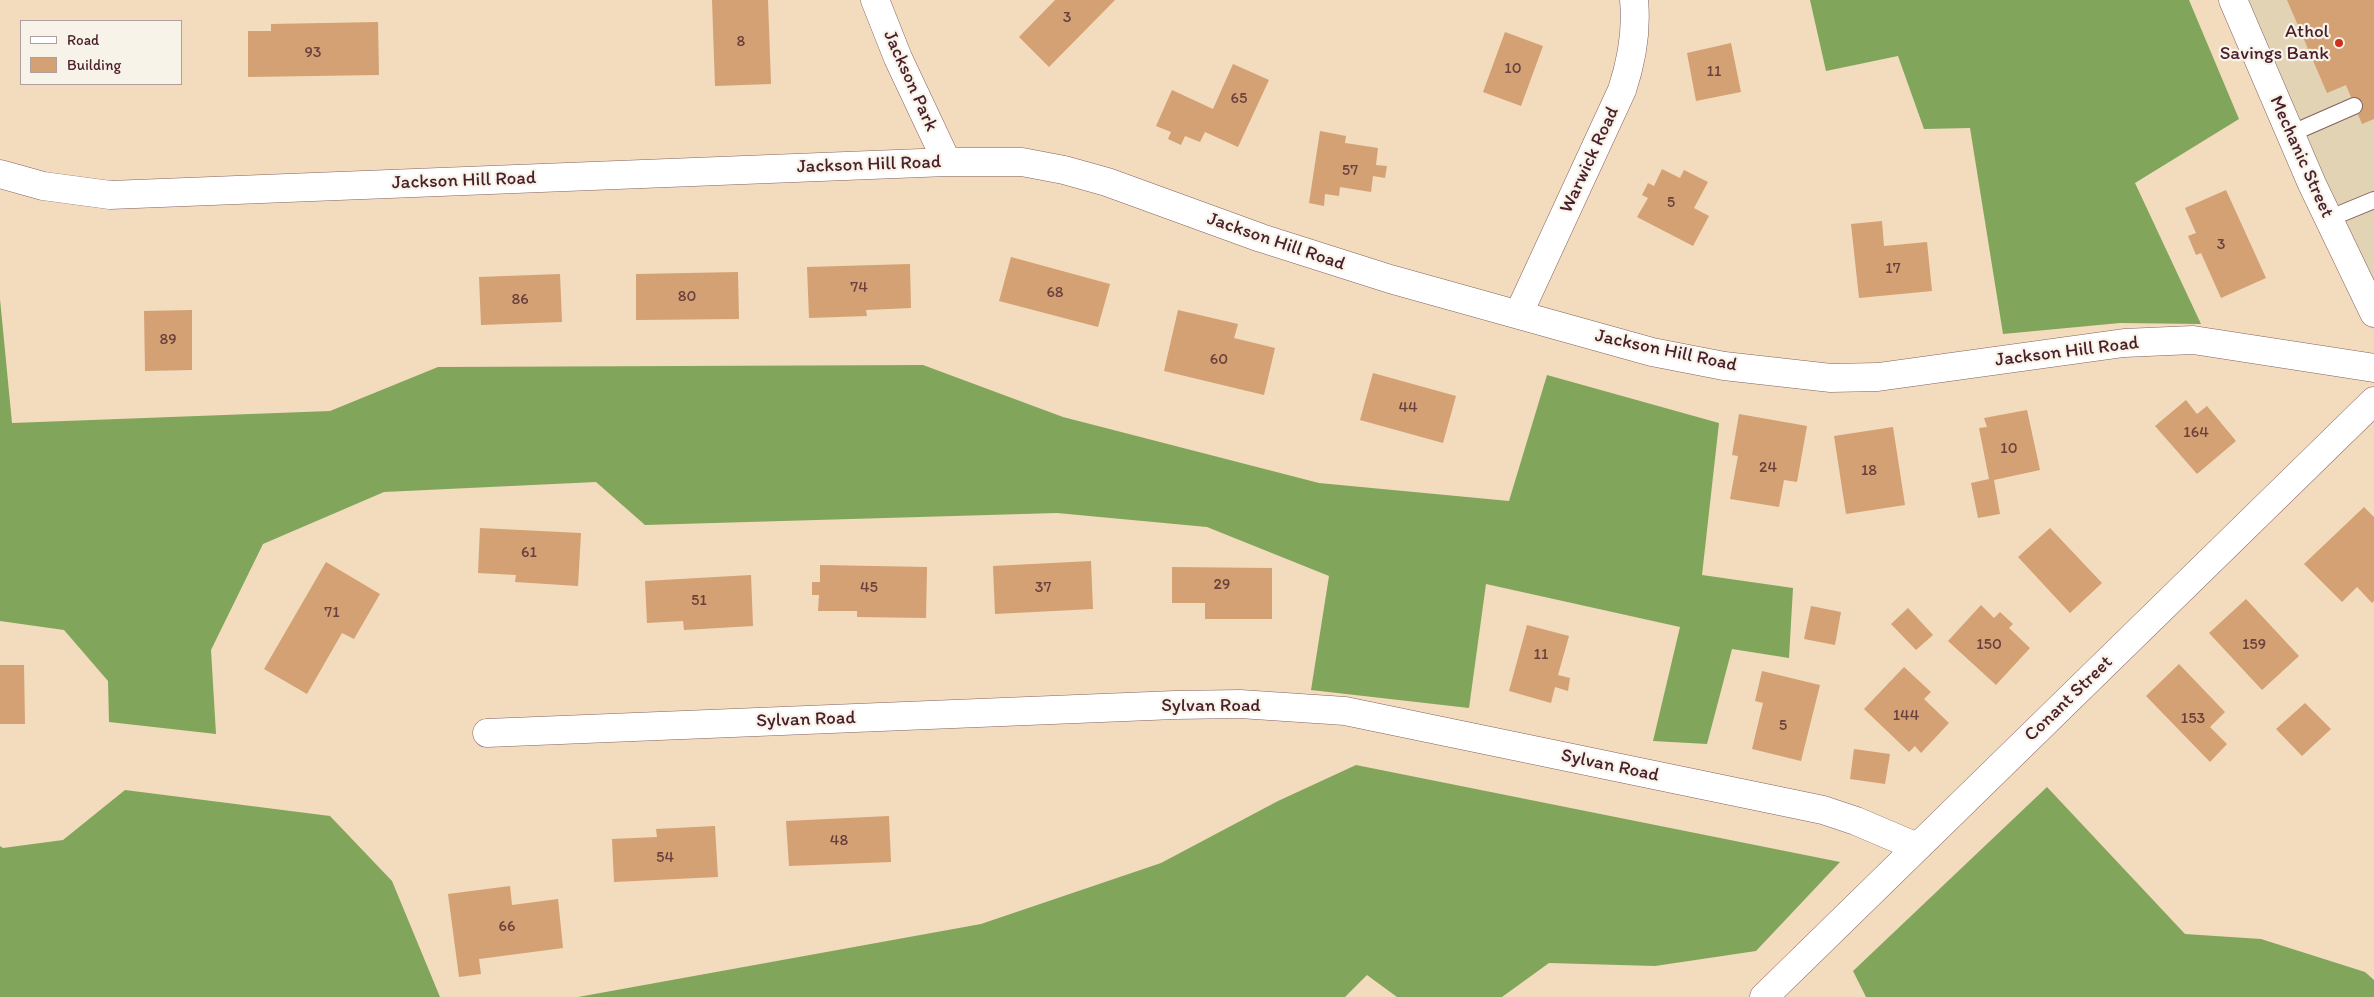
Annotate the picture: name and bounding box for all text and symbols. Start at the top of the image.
house number: 3 [1063,8,1071,28]
legend [20,20,182,85]
place label: Athol Savings Bank [2220,21,2329,65]
street label: Jackson Park [878,27,942,135]
text: Road [67,31,99,49]
house number: 8 [737,32,745,52]
marker: Athol Savings Bank [2333,37,2345,49]
house number: 93 [304,43,322,63]
text: Building [67,56,121,74]
house number: 10 [1504,59,1522,79]
house number: 11 [1707,62,1721,82]
house number: 65 [1231,89,1247,109]
street label: Mechanic Street [2264,93,2338,221]
street label: Warwick Road [1555,103,1625,217]
street label: Jackson Hill Road [796,151,942,179]
house number: 57 [1342,161,1358,181]
street label: Jackson Hill Road [391,167,537,195]
house number: 5 [1667,193,1675,213]
street label: Jackson Hill Road [1204,208,1348,276]
house number: 3 [2217,235,2225,255]
house number: 17 [1885,259,1901,279]
house number: 74 [850,278,868,298]
house number: 68 [1046,283,1064,303]
house number: 80 [678,287,696,307]
house number: 86 [511,290,529,310]
street label: Jackson Hill Road [1593,325,1739,377]
house number: 89 [159,330,177,350]
street label: Jackson Hill Road [1994,332,2140,372]
house number: 60 [1210,350,1228,370]
house number: 44 [1398,398,1418,418]
house number: 164 [2183,423,2209,443]
house number: 10 [2000,439,2018,459]
house number: 24 [1759,458,1777,478]
house number: 18 [1861,461,1877,481]
house number: 61 [521,543,537,563]
house number: 29 [1214,575,1230,595]
house number: 45 [860,578,878,598]
house number: 37 [1035,578,1051,598]
house number: 51 [691,591,707,611]
house number: 71 [324,603,340,623]
house number: 150 [1976,635,2002,655]
house number: 159 [2242,635,2266,655]
house number: 11 [1534,645,1548,665]
street label: Conant Street [2020,651,2118,747]
street label: Sylvan Road [1161,695,1261,717]
house number: 144 [1893,706,1919,726]
street label: Sylvan Road [756,707,856,733]
house number: 153 [2181,709,2205,729]
house number: 5 [1779,716,1787,736]
street label: Sylvan Road [1559,745,1661,787]
house number: 48 [830,831,848,851]
house number: 54 [656,848,674,868]
house number: 66 [499,917,515,937]

